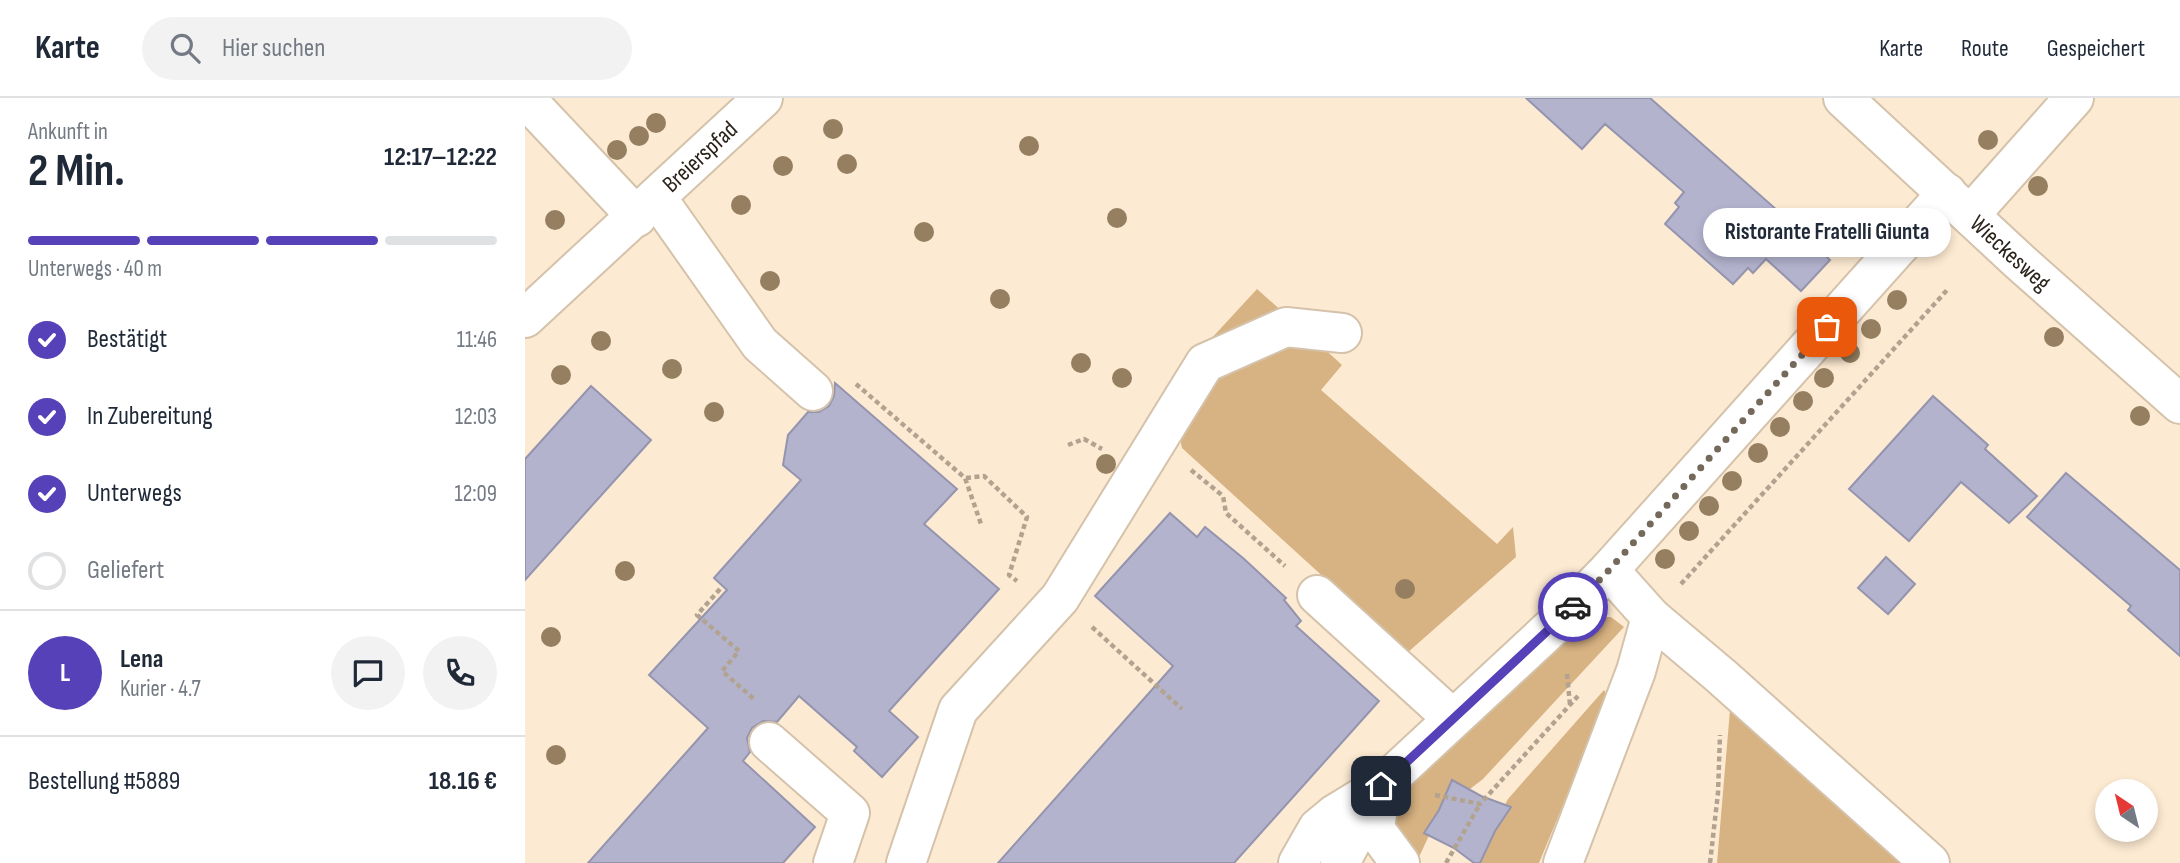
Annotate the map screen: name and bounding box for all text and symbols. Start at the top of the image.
search box [142,17,632,80]
text: Karte [35,28,100,68]
icon: search [166,29,204,67]
text: Hier suchen [222,33,325,64]
text: Karte [1879,34,1923,63]
text: Route [1961,34,2009,63]
text: Gespeichert [2047,34,2145,63]
street label: Breierspfad [656,115,744,199]
text: Ankunft in [28,118,108,146]
text: 12:17–12:22 [384,142,497,173]
text: 2 Min. [28,144,125,199]
callout: Ristorante Fratelli Giunta [1703,208,1951,257]
street label: Wieckesweg [1964,209,2056,297]
text: Ristorante Fratelli Giunta [1725,218,1929,246]
text: Unterwegs · 40 m [28,255,162,283]
pin [1797,297,1857,357]
icon: bag [1808,308,1846,346]
icon: check [28,321,66,359]
text: Bestätigt [87,324,167,355]
text: 11:46 [457,326,497,354]
icon: check [28,398,66,436]
text: In Zubereitung [87,401,213,432]
text: 12:03 [455,403,497,431]
icon: check [28,475,66,513]
text: Unterwegs [87,478,182,509]
text: 12:09 [454,480,497,508]
text: Geliefert [87,555,164,586]
courier [1538,572,1608,642]
icon: car [1554,588,1592,626]
button: chat [331,636,405,710]
button: phone [423,636,497,710]
text: Lena [120,644,163,675]
text: L [60,658,70,689]
text: Kurier · 4.7 [120,675,201,703]
pin [1351,756,1411,816]
text: Bestellung #5889 [28,766,180,797]
text: 18.16 € [429,766,497,797]
icon: home [1362,767,1400,805]
north arrow [2095,779,2158,842]
map controls [2095,779,2158,842]

